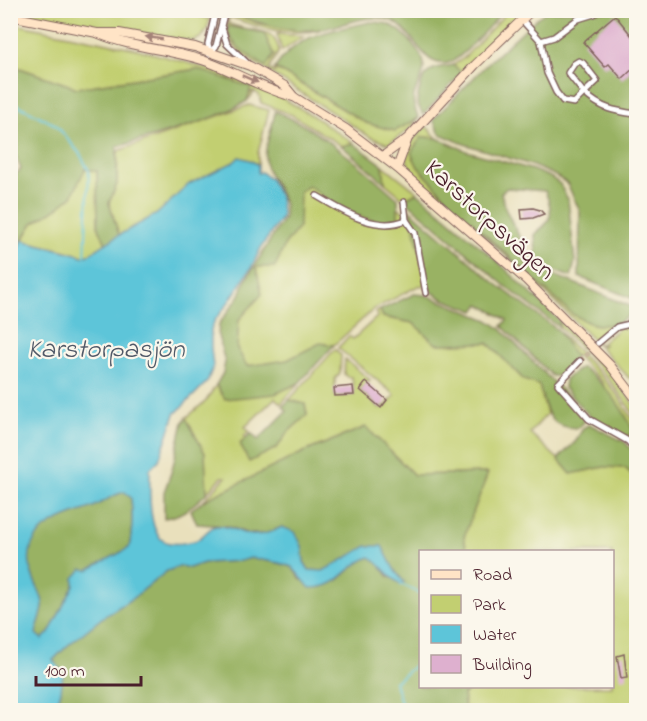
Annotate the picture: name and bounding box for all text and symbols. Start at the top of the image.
one-way arrow [144,34,163,43]
one-way arrow [241,74,259,84]
street label: Karstorpsvägen [415,152,563,290]
water label: Karstorpasjön [27,331,185,370]
legend [419,550,614,688]
text: Road [473,563,512,589]
text: Park [473,593,506,619]
text: Water [473,623,517,649]
scale bar [36,649,141,687]
text: Building [472,653,532,680]
text: 100 m [45,659,85,685]

